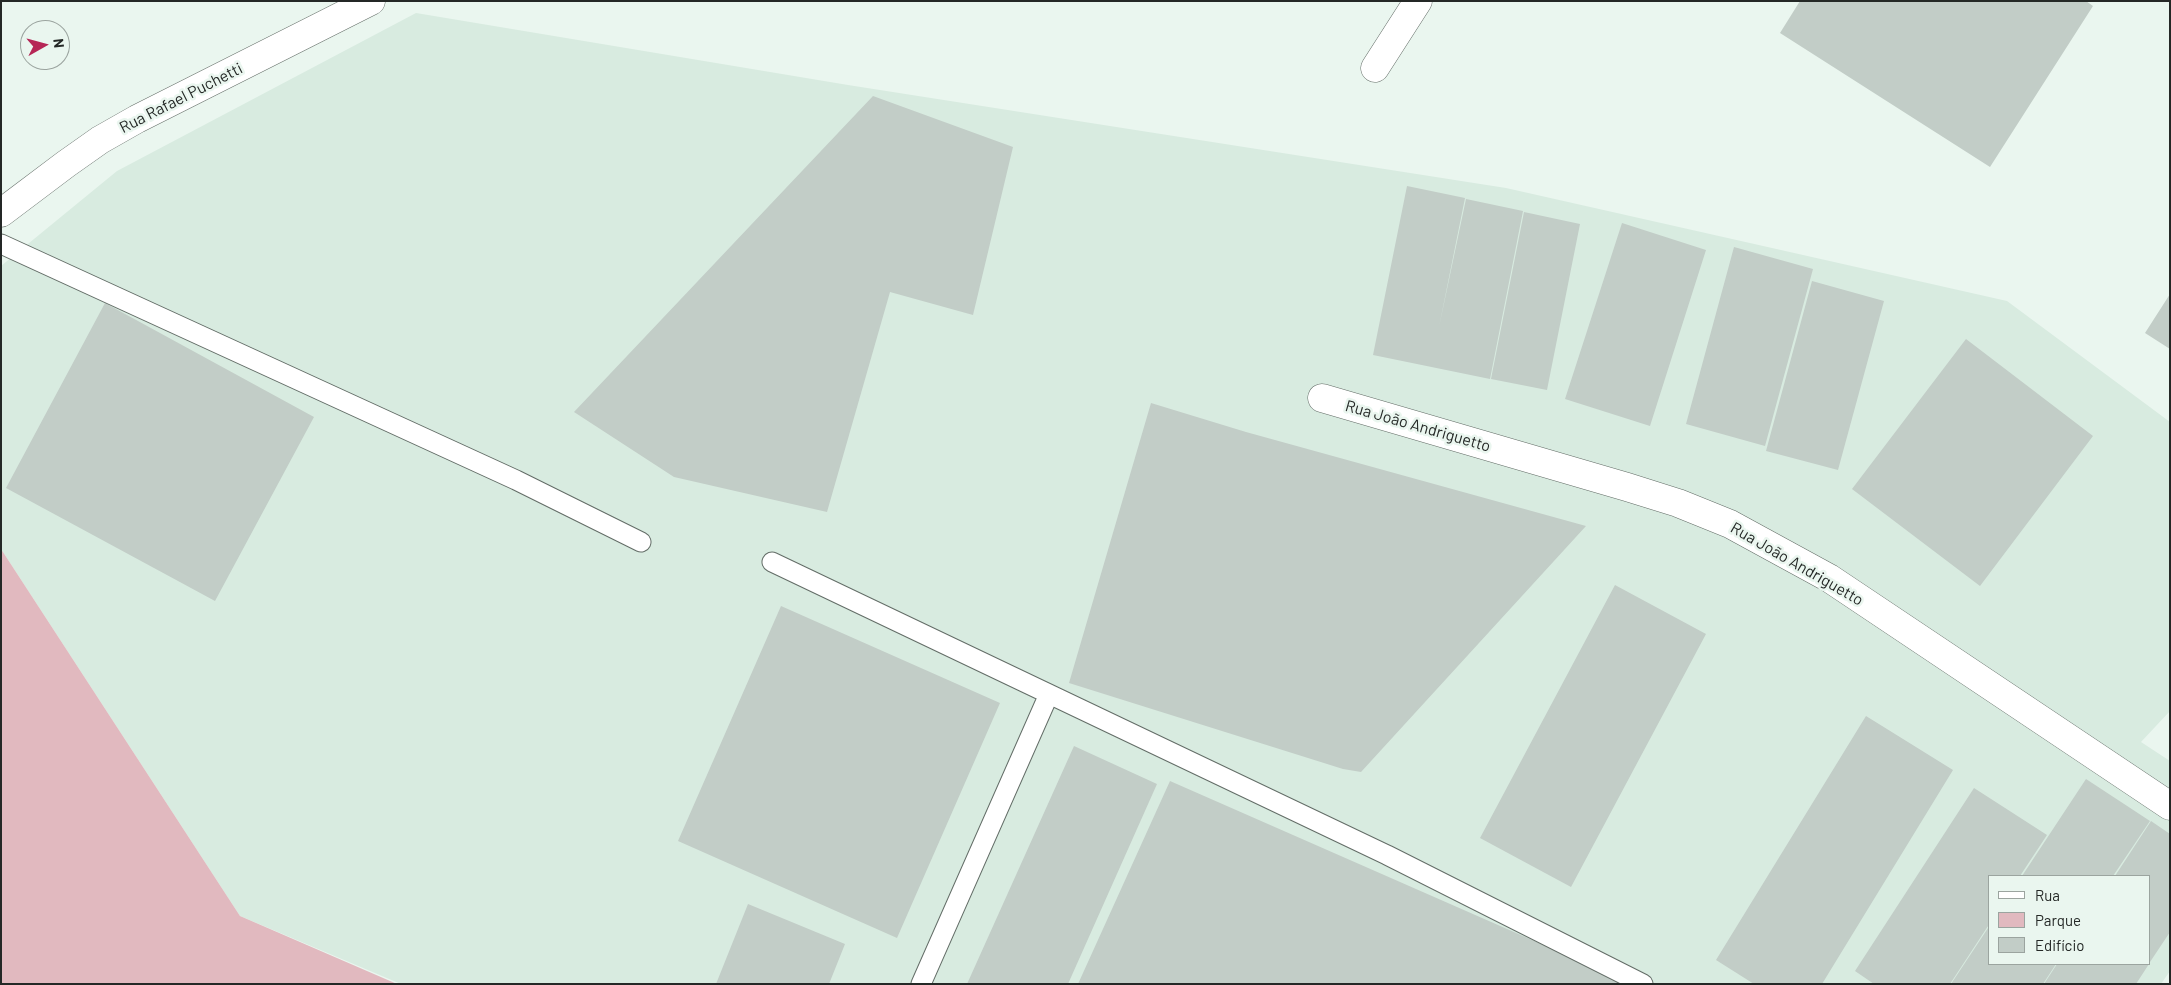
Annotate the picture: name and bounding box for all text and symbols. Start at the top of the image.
north arrow [20,20,70,70]
text: N [50,38,68,49]
street label: Rua Rafael Puchetti [116,59,246,137]
street label: Rua João Andriguetto [1343,396,1493,456]
street label: Rua João Andriguetto [1727,518,1867,610]
legend [1988,875,2151,965]
text: Rua [2035,886,2060,904]
text: Parque [2035,911,2081,929]
text: Edifício [2035,936,2084,954]

